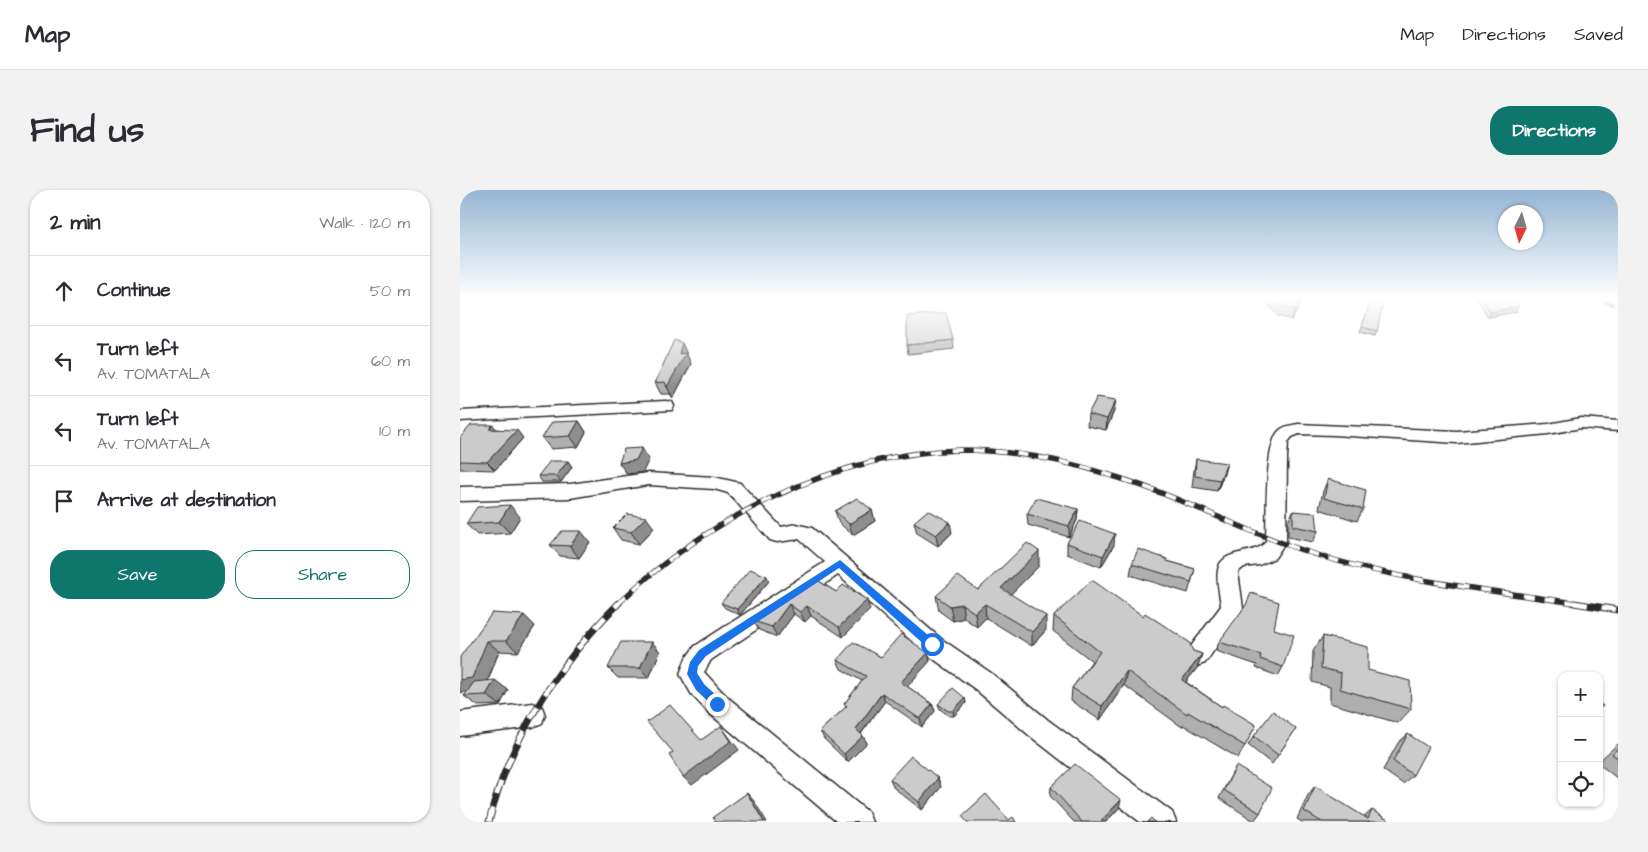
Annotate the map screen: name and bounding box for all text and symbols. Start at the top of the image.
text: Map [25,18,70,52]
text: Map [1400,22,1434,47]
text: Directions [1462,22,1546,47]
text: Saved [1574,22,1623,47]
text: Find us [30,106,144,155]
button: Directions [1490,106,1618,155]
north arrow [1498,205,1543,250]
text: 2 min [50,208,100,237]
text: Walk · 120 m [319,212,410,234]
icon: ahead [50,277,78,305]
text: Continue [97,277,171,304]
text: 50 m [370,280,410,302]
text: Turn left [97,336,178,363]
icon: left [50,347,78,375]
text: 60 m [371,350,410,372]
text: Av. TOMATALA [97,363,210,385]
text: Turn left [97,406,178,433]
icon: left [50,417,78,445]
text: 10 m [379,420,410,442]
text: Av. TOMATALA [97,433,210,455]
icon: arrive [50,487,78,515]
text: Arrive at destination [97,487,276,514]
button: Save [50,550,225,599]
button: Share [235,550,410,599]
route start [921,633,944,656]
map controls [1558,672,1603,807]
button: + [1558,672,1603,717]
route end [706,693,729,716]
button: − [1558,717,1603,762]
button: locate [1558,762,1603,807]

